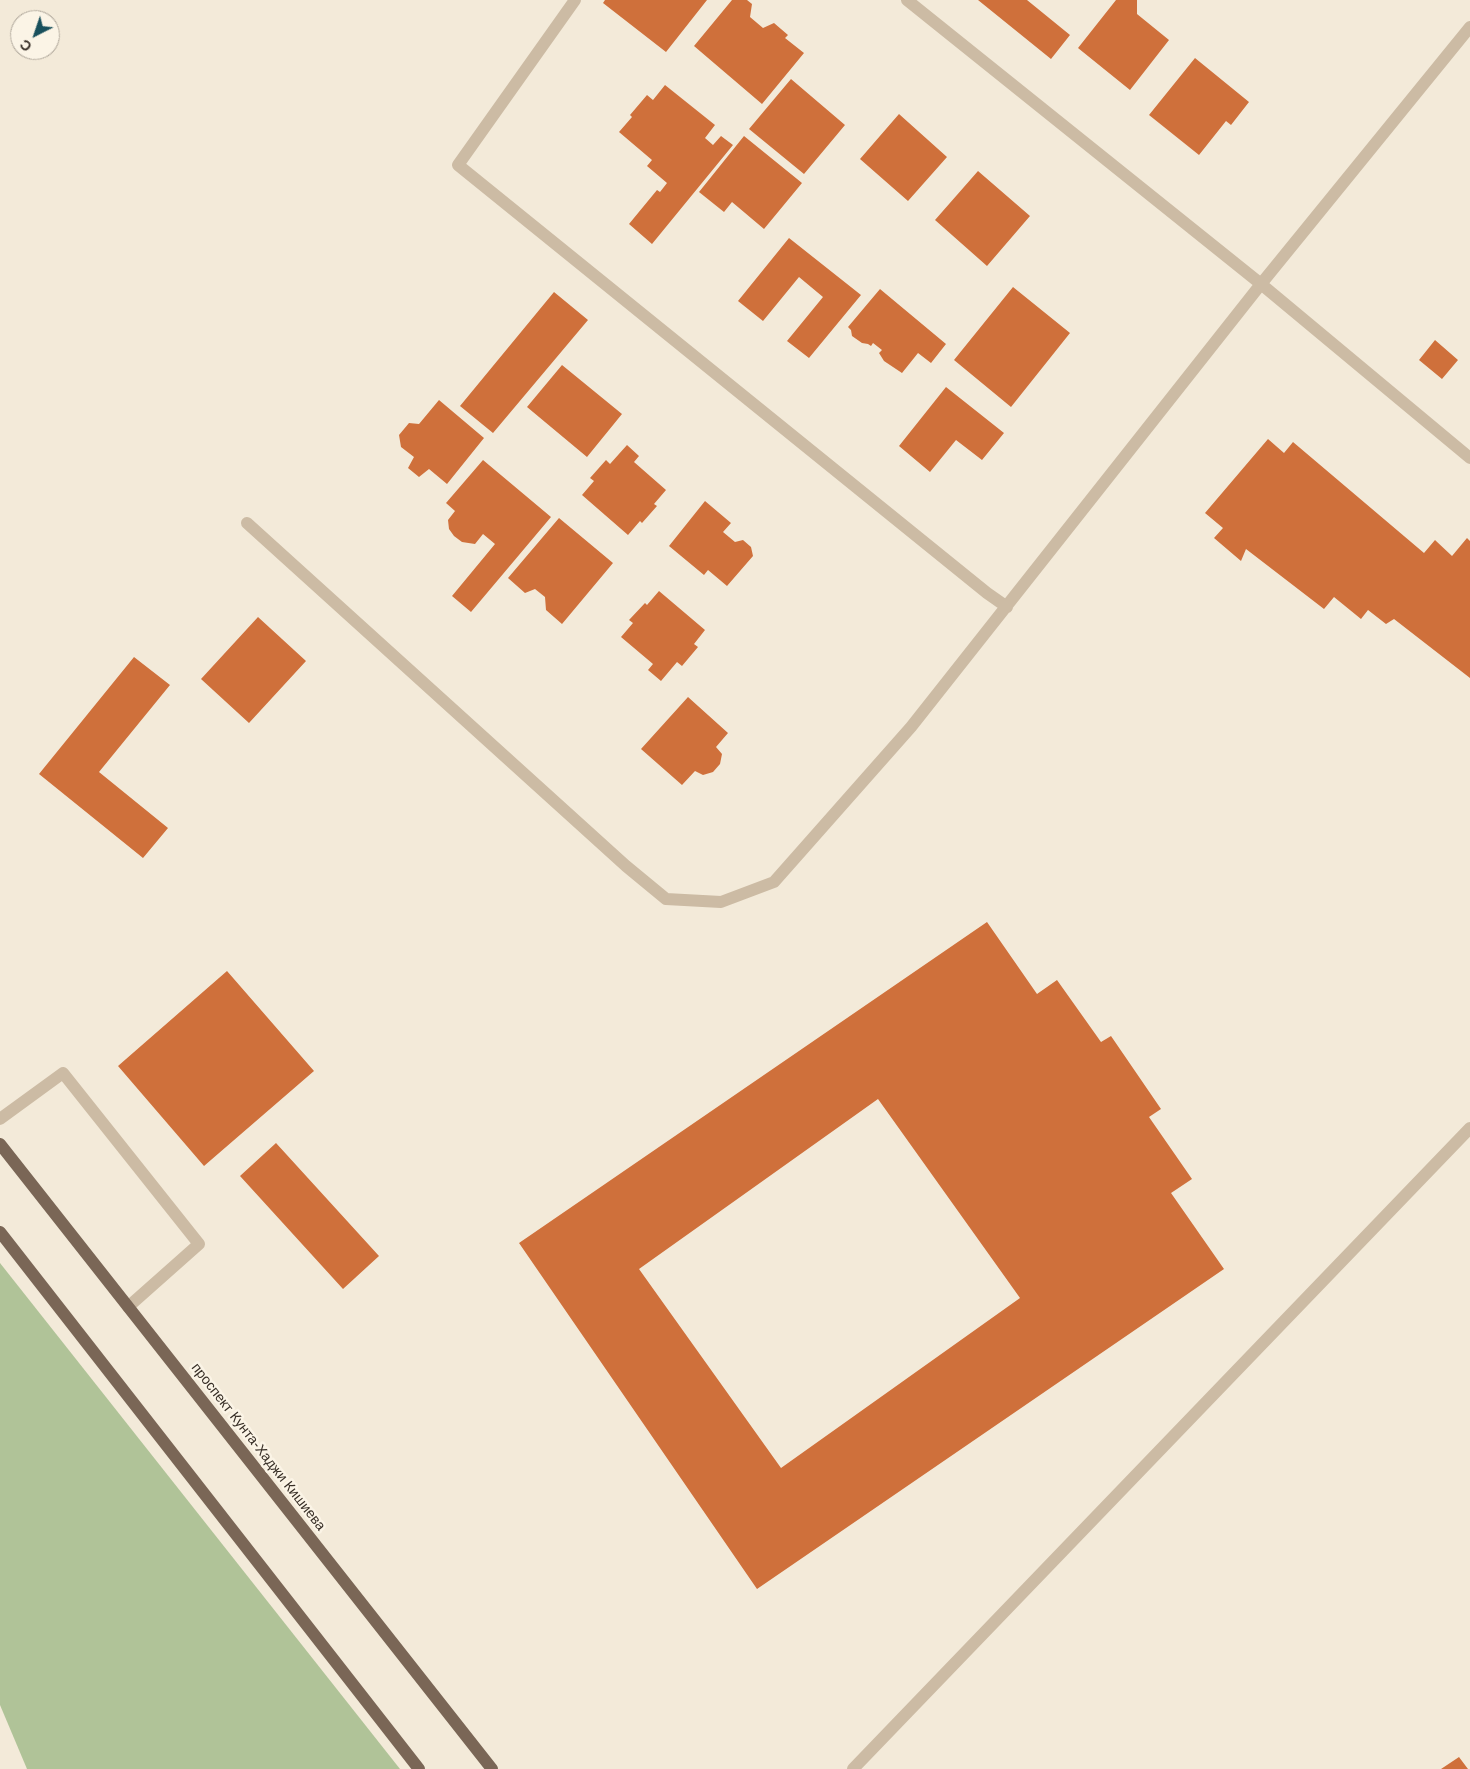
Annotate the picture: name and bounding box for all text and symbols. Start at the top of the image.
north arrow [10,10,60,60]
text: С [17,36,35,55]
street label: проспект Кунта-Хаджи Кишиева [187,1360,329,1534]

